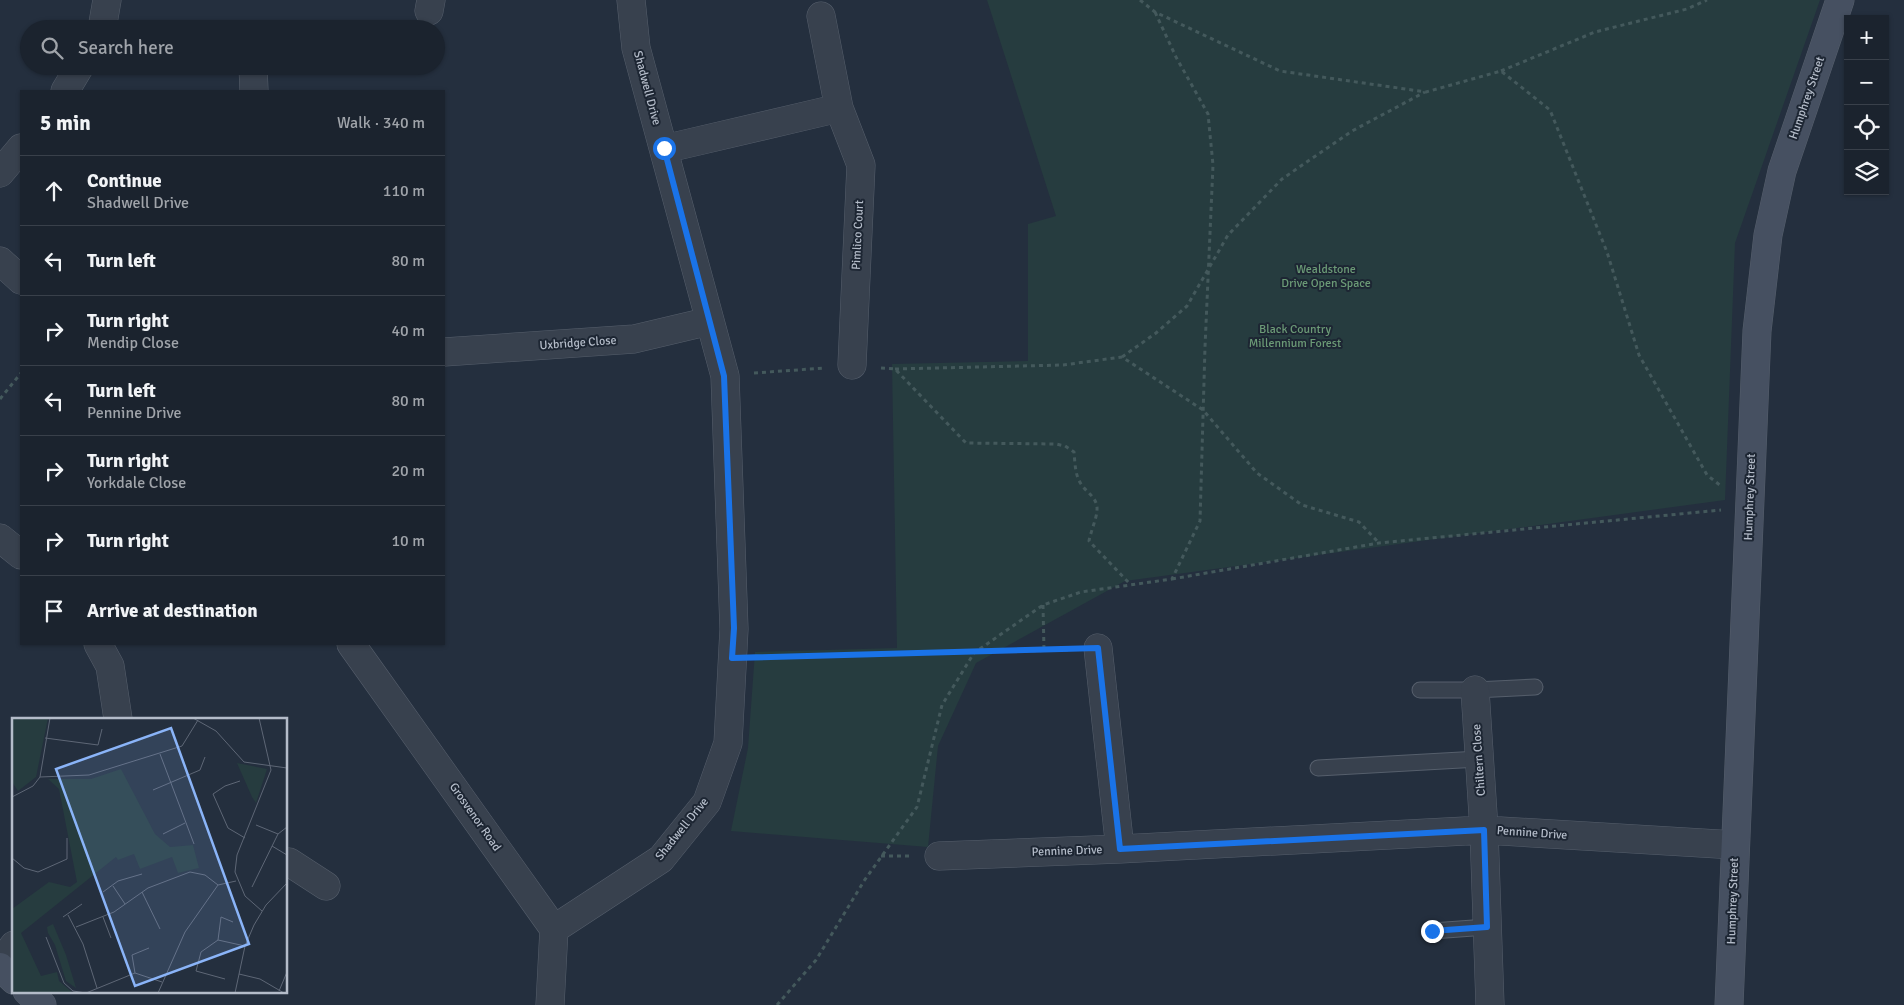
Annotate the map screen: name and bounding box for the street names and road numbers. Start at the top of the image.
street label: Shadwell Drive [630,49,664,127]
street label: Humphrey Street [1786,55,1828,141]
street label: Pimlico Court [849,200,867,270]
street label: Uxbridge Close [539,333,617,353]
street label: Humphrey Street [1741,453,1759,541]
street label: Chiltern Close [1469,723,1489,797]
street label: Grosvenor Road [446,780,504,854]
street label: Shadwell Drive [652,795,712,863]
street label: Pennine Drive [1496,823,1568,843]
street label: Pennine Drive [1031,842,1103,860]
street label: Humphrey Street [1724,857,1742,945]

